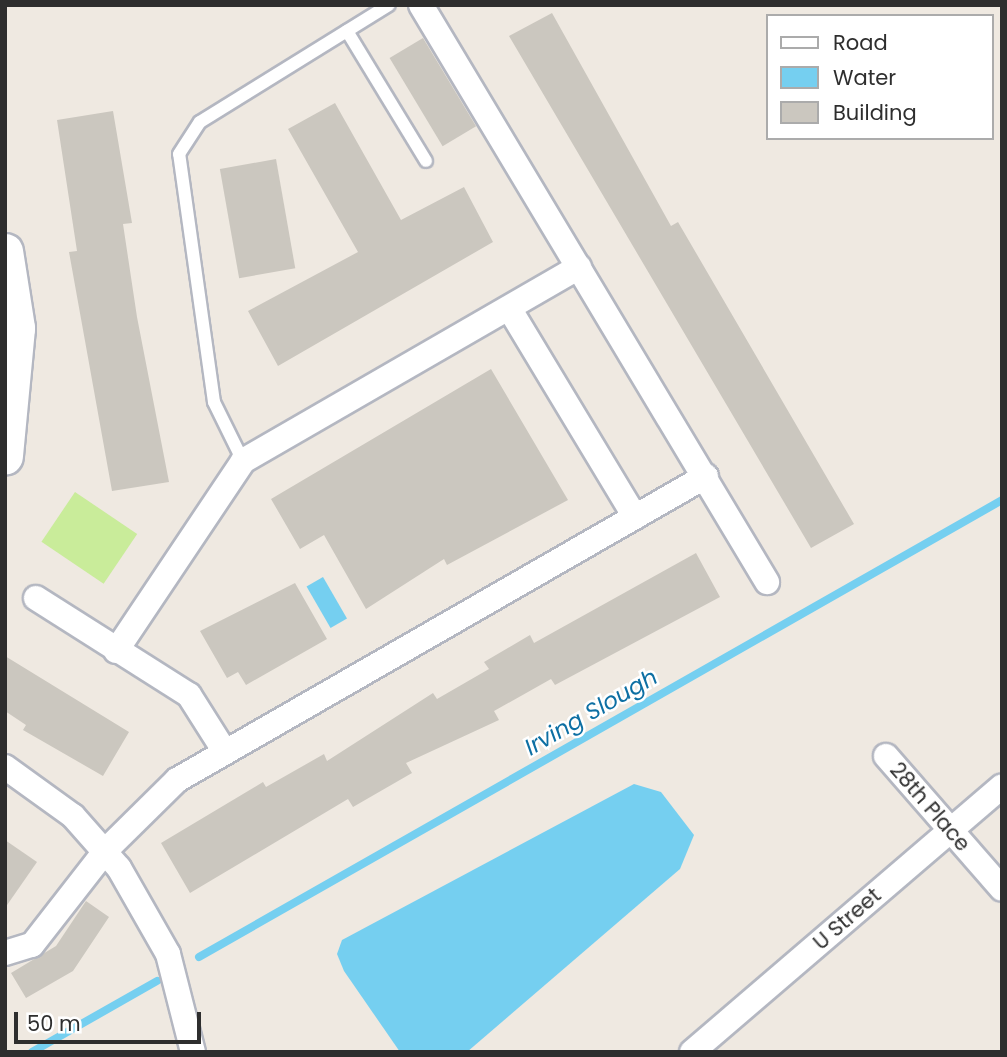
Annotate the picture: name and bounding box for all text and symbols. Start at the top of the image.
legend [766,14,993,140]
text: Road [833,28,888,57]
text: Water [833,63,896,92]
text: Building [833,98,917,127]
water label: Irving Slough [520,663,662,761]
street label: 28th Place [885,757,975,857]
street label: U Street [808,883,886,955]
scale bar [18,998,205,1042]
text: 50 m [27,1009,81,1038]

